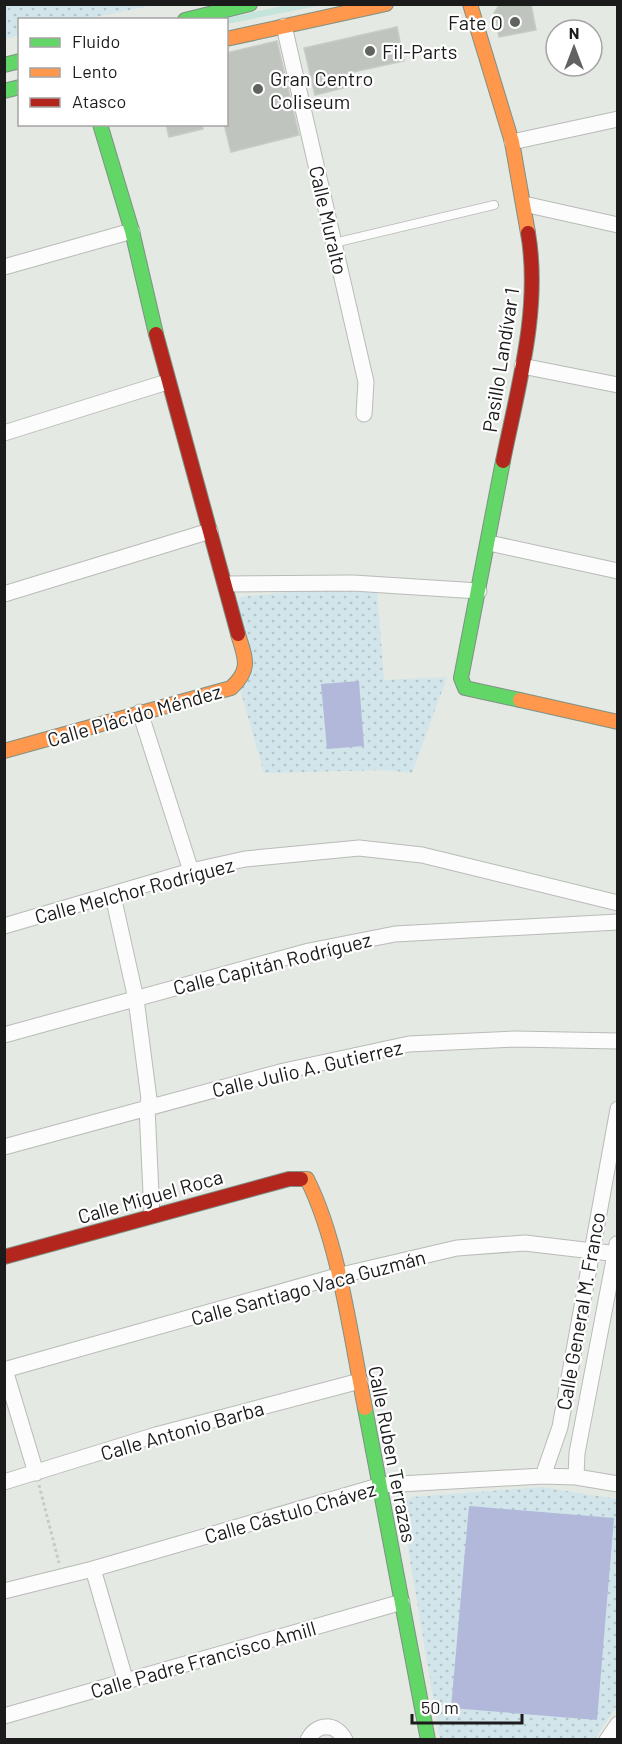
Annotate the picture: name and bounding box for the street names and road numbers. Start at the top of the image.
street label: Calle Muralto [305,163,353,277]
street label: Pasillo Landívar 1 [477,286,523,434]
street label: Calle Plácido Méndez [44,679,224,751]
street label: Calle Melchor Rodríguez [32,852,236,928]
street label: Calle Capitán Rodríguez [171,927,374,999]
street label: Calle Julio A. Gutierrez [209,1034,405,1102]
street label: Calle Miguel Roca [75,1164,225,1228]
street label: Calle General M. Franco [551,1210,609,1412]
street label: Calle Santiago Vaca Guzmán [188,1244,428,1330]
street label: Calle Ruben Terrazas [364,1364,422,1544]
street label: Calle Antonio Barba [98,1395,266,1465]
street label: Calle Cástulo Chávez [202,1476,378,1548]
street label: Calle Padre Francisco Amill [88,1615,318,1703]

